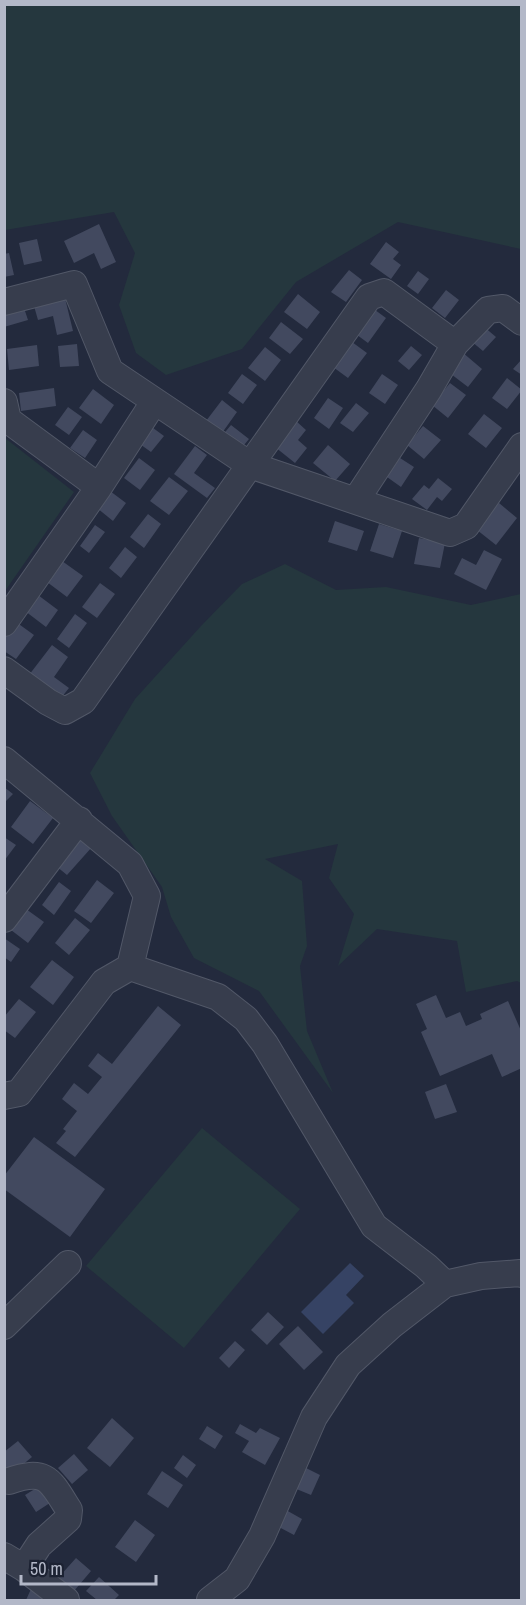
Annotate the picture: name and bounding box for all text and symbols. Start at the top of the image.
scale bar [21,1548,156,1586]
text: 50 m [30,1556,63,1581]

